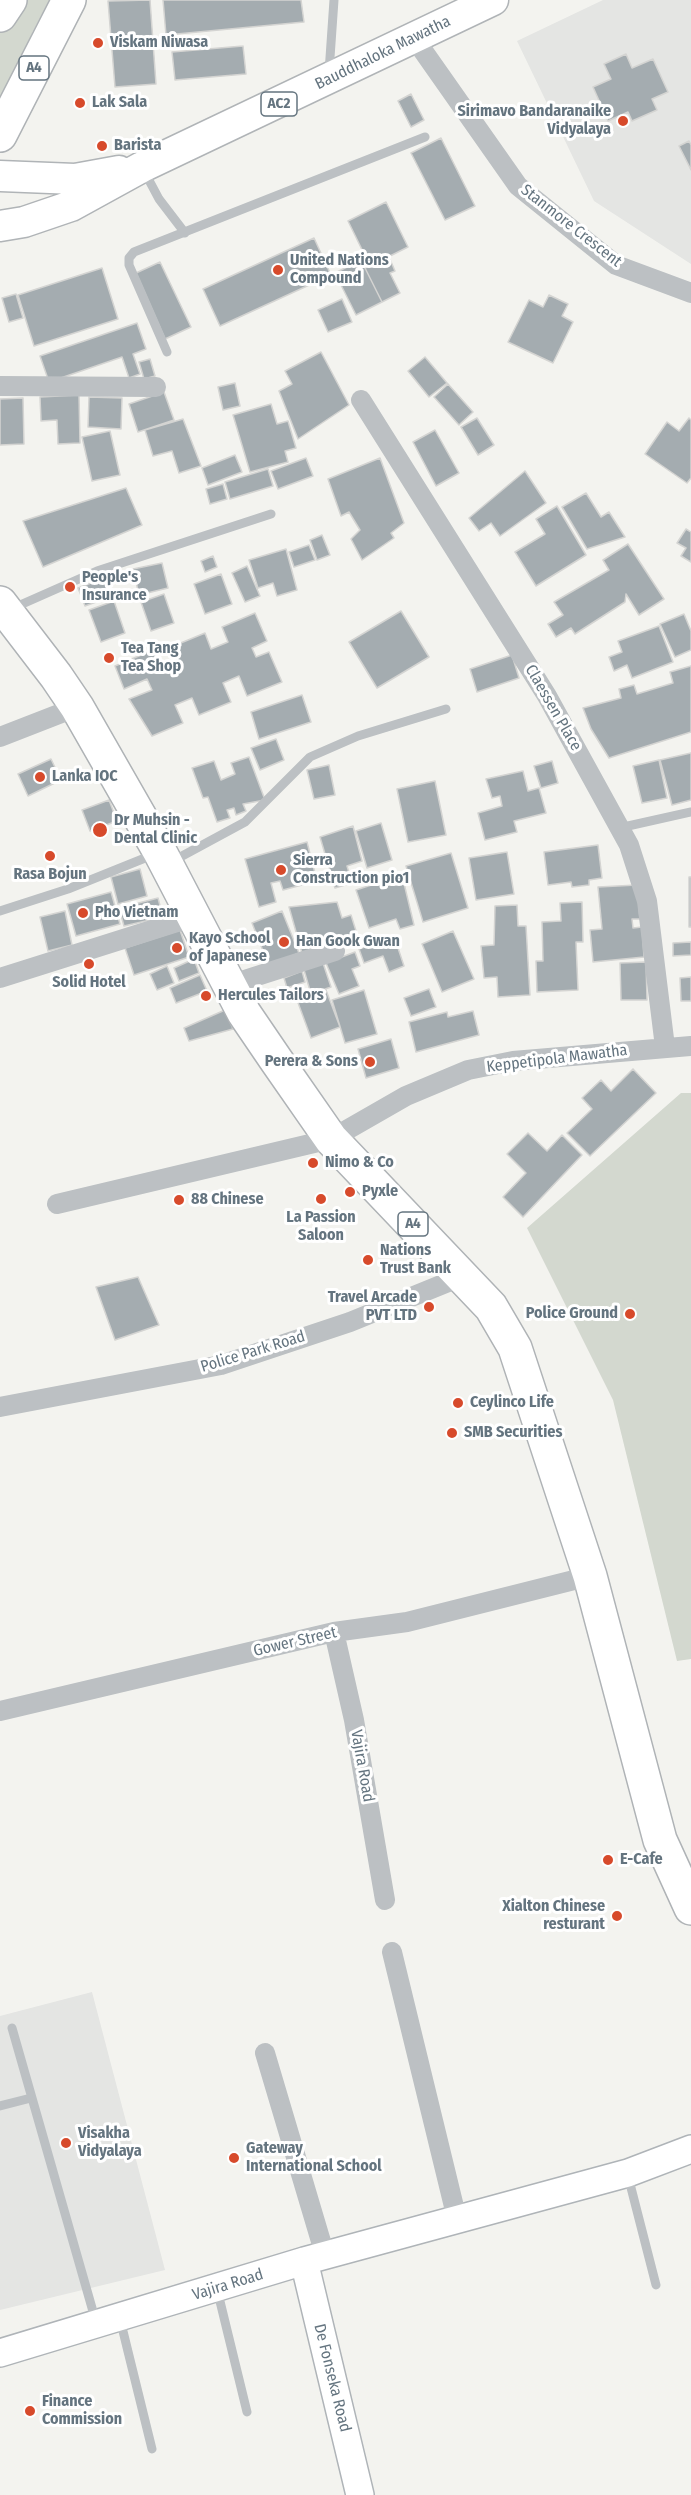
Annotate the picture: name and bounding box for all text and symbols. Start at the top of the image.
street label: Bauddhaloka Mawatha [312,12,454,94]
place label: Viskam Niwasa [110,33,208,53]
marker: Viskam Niwasa [91,36,105,50]
road number: A4 [19,56,49,80]
road number: AC2 [261,92,297,116]
place label: Lak Sala [92,93,147,113]
marker: Lak Sala [73,96,87,110]
place label: Sirimavo Bandaranaike Vidyalaya [458,102,611,140]
marker: Sirimavo Bandaranaike Vidyalaya [616,114,630,128]
place label: Barista [114,136,161,156]
marker: Barista [95,139,109,153]
street label: Stanmore Crescent [517,181,625,271]
place label: United Nations Compound [290,251,389,289]
marker: United Nations Compound [271,263,285,277]
place label: People's Insurance [82,568,146,606]
marker: People's Insurance [63,580,77,594]
place label: Tea Tang Tea Shop [121,639,181,677]
marker: Tea Tang Tea Shop [102,651,116,665]
street label: Claessen Place [521,662,585,754]
place label: Lanka IOC [52,767,118,787]
marker: Lanka IOC [33,770,47,784]
place label: Dr Muhsin - Dental Clinic [114,811,197,849]
marker: Dr Muhsin - Dental Clinic [91,821,109,839]
marker: Rasa Bojun [43,849,57,863]
place label: Sierra Construction pio1 [293,851,409,889]
marker: Sierra Construction pio1 [274,863,288,877]
place label: Rasa Bojun [13,865,87,885]
place label: Pho Vietnam [95,903,178,923]
marker: Pho Vietnam [76,906,90,920]
place label: Kayo School of Japanese [189,929,270,967]
place label: Han Gook Gwan [296,932,400,952]
marker: Han Gook Gwan [277,935,291,949]
marker: Kayo School of Japanese [170,941,184,955]
marker: Solid Hotel [82,957,96,971]
place label: Solid Hotel [52,973,126,993]
place label: Hercules Tailors [218,986,324,1006]
marker: Hercules Tailors [199,989,213,1003]
street label: Keppetipola Mawatha [485,1041,629,1077]
place label: Perera & Sons [265,1052,358,1072]
marker: Perera & Sons [363,1055,377,1069]
place label: Nimo & Co [325,1153,394,1173]
marker: Nimo & Co [306,1156,320,1170]
place label: Pyxle [362,1182,398,1202]
marker: Pyxle [343,1185,357,1199]
place label: 88 Chinese [191,1190,264,1210]
marker: La Passion Saloon [314,1192,328,1206]
marker: 88 Chinese [172,1193,186,1207]
place label: La Passion Saloon [286,1208,356,1246]
road number: A4 [398,1212,428,1236]
place label: Nations Trust Bank [380,1241,451,1279]
marker: Nations Trust Bank [361,1253,375,1267]
place label: Travel Arcade PVT LTD [328,1288,417,1326]
marker: Travel Arcade PVT LTD [422,1300,436,1314]
place label: Police Ground [526,1304,618,1324]
marker: Police Ground [623,1307,637,1321]
street label: Police Park Road [198,1327,308,1377]
place label: Ceylinco Life [470,1393,554,1413]
marker: Ceylinco Life [451,1396,465,1410]
place label: SMB Securities [464,1423,562,1443]
marker: SMB Securities [445,1426,459,1440]
street label: Gower Street [252,1623,338,1661]
street label: Vajira Road [346,1728,378,1804]
place label: E-Cafe [620,1850,663,1870]
marker: E-Cafe [601,1853,615,1867]
place label: Xialton Chinese resturant [502,1897,605,1935]
marker: Xialton Chinese resturant [610,1909,624,1923]
place label: Visakha Vidyalaya [78,2124,142,2162]
marker: Visakha Vidyalaya [59,2136,73,2150]
place label: Gateway International School [246,2139,382,2177]
marker: Gateway International School [227,2151,241,2165]
street label: Vajira Road [190,2265,266,2305]
street label: De Fonseka Road [309,2322,355,2434]
place label: Finance Commission [42,2392,122,2430]
marker: Finance Commission [23,2404,37,2418]

